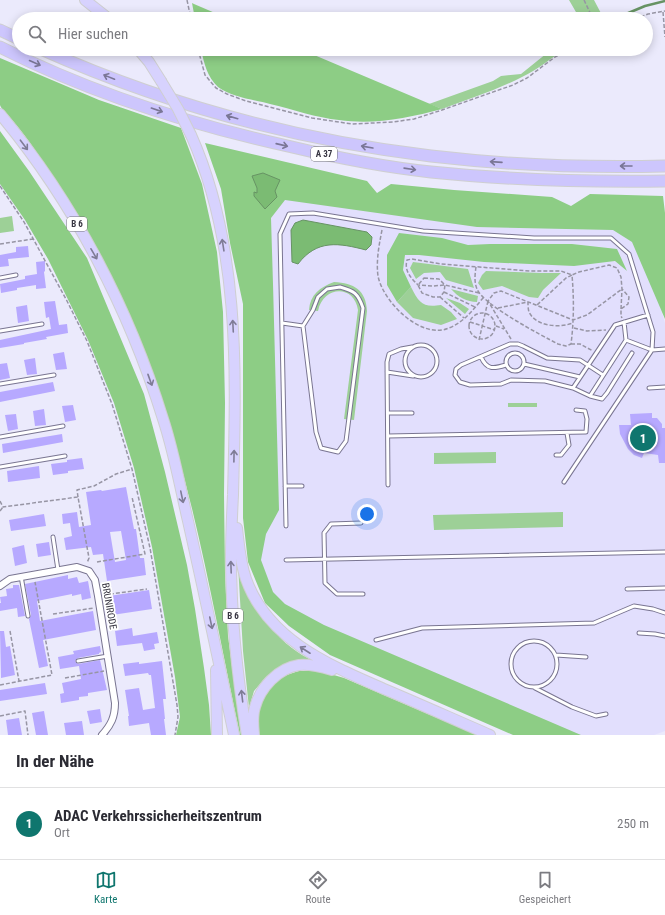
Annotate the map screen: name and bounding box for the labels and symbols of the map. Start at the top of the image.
one-way arrow [29,60,41,68]
one-way arrow [103,73,115,81]
one-way arrow [150,107,162,115]
one-way arrow [226,113,239,120]
one-way arrow [20,139,28,150]
one-way arrow [275,142,288,149]
one-way arrow [361,143,374,151]
road number: A 37 [311,147,337,161]
one-way arrow [490,158,503,165]
one-way arrow [620,162,633,170]
one-way arrow [403,165,416,173]
road number: B 6 [67,217,87,231]
one-way arrow [219,239,227,252]
one-way arrow [91,248,99,260]
one-way arrow [229,320,237,333]
one-way arrow [147,374,155,386]
pin: 1 [630,423,656,453]
one-way arrow [230,450,238,463]
one-way arrow [179,490,187,503]
your location [357,504,377,524]
one-way arrow [228,561,235,574]
street label: BRUNIRODE [100,582,119,630]
road number: B 6 [223,609,243,623]
one-way arrow [207,617,215,630]
one-way arrow [300,646,311,654]
one-way arrow [238,690,246,703]

